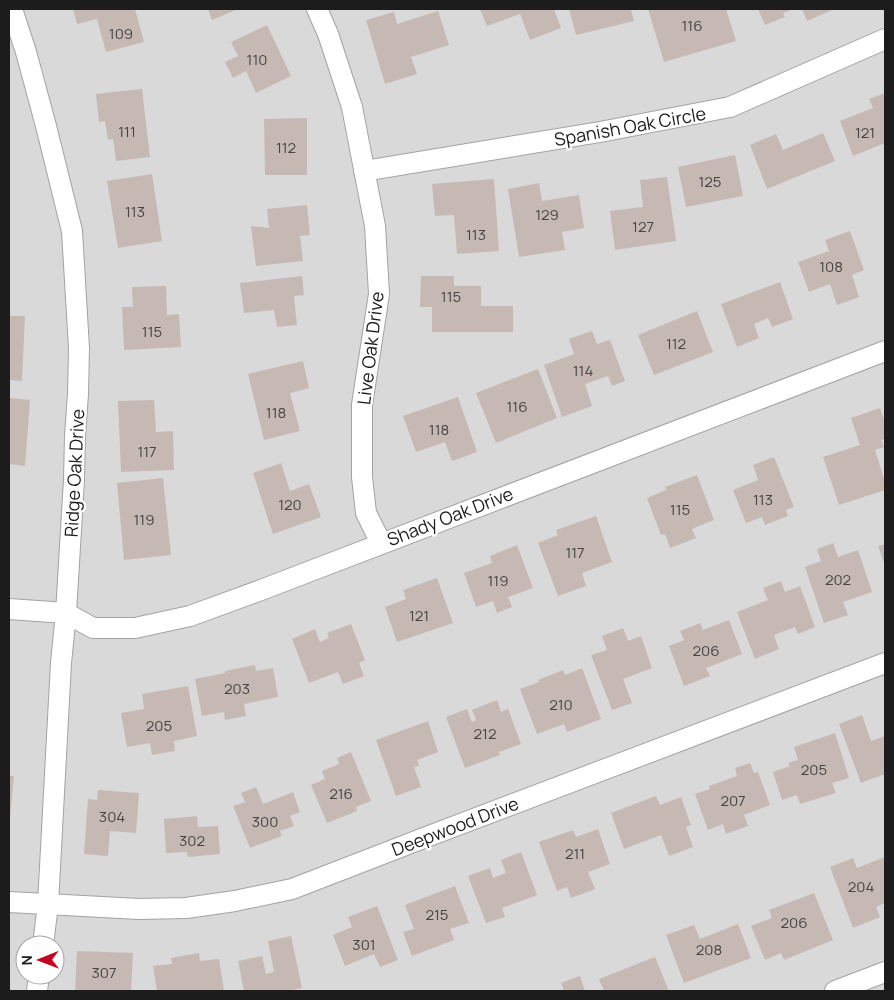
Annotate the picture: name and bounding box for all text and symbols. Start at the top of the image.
house number: 116 [681,15,703,36]
house number: 109 [109,23,133,44]
house number: 110 [247,49,267,70]
street label: Spanish Oak Circle [552,101,708,151]
house number: 111 [118,121,136,142]
house number: 121 [855,122,875,143]
house number: 112 [276,137,296,158]
house number: 125 [698,171,722,192]
house number: 113 [125,201,145,222]
house number: 129 [535,204,559,225]
house number: 127 [632,216,654,237]
house number: 113 [466,224,486,245]
house number: 108 [819,256,843,277]
house number: 115 [441,286,461,307]
street label: Live Oak Drive [351,290,389,406]
house number: 115 [142,321,162,342]
house number: 112 [666,333,686,354]
house number: 114 [573,360,593,381]
house number: 116 [506,396,528,417]
house number: 118 [266,402,286,423]
street label: Ridge Oak Drive [59,408,89,538]
house number: 118 [429,419,449,440]
house number: 117 [137,441,157,462]
street label: Shady Oak Drive [384,481,516,551]
house number: 113 [753,489,773,510]
house number: 120 [278,494,302,515]
house number: 115 [670,499,690,520]
house number: 119 [133,509,155,530]
house number: 117 [565,542,585,563]
house number: 202 [825,569,851,590]
house number: 119 [487,570,509,591]
house number: 121 [409,605,429,626]
house number: 206 [692,640,720,661]
house number: 203 [224,678,250,699]
house number: 210 [549,694,573,715]
house number: 205 [146,715,172,736]
house number: 212 [474,723,496,744]
house number: 205 [801,759,827,780]
house number: 216 [329,783,353,804]
house number: 207 [720,790,746,811]
street label: Deepwood Drive [388,791,522,861]
house number: 304 [99,806,125,827]
house number: 300 [252,811,278,832]
house number: 302 [179,830,205,851]
house number: 211 [565,843,585,864]
house number: 204 [848,876,874,897]
house number: 215 [425,904,449,925]
house number: 206 [780,912,808,933]
house number: 301 [352,934,376,955]
north arrow [15,935,65,985]
house number: 208 [696,939,722,960]
text: N [17,955,36,965]
house number: 307 [92,962,116,983]

